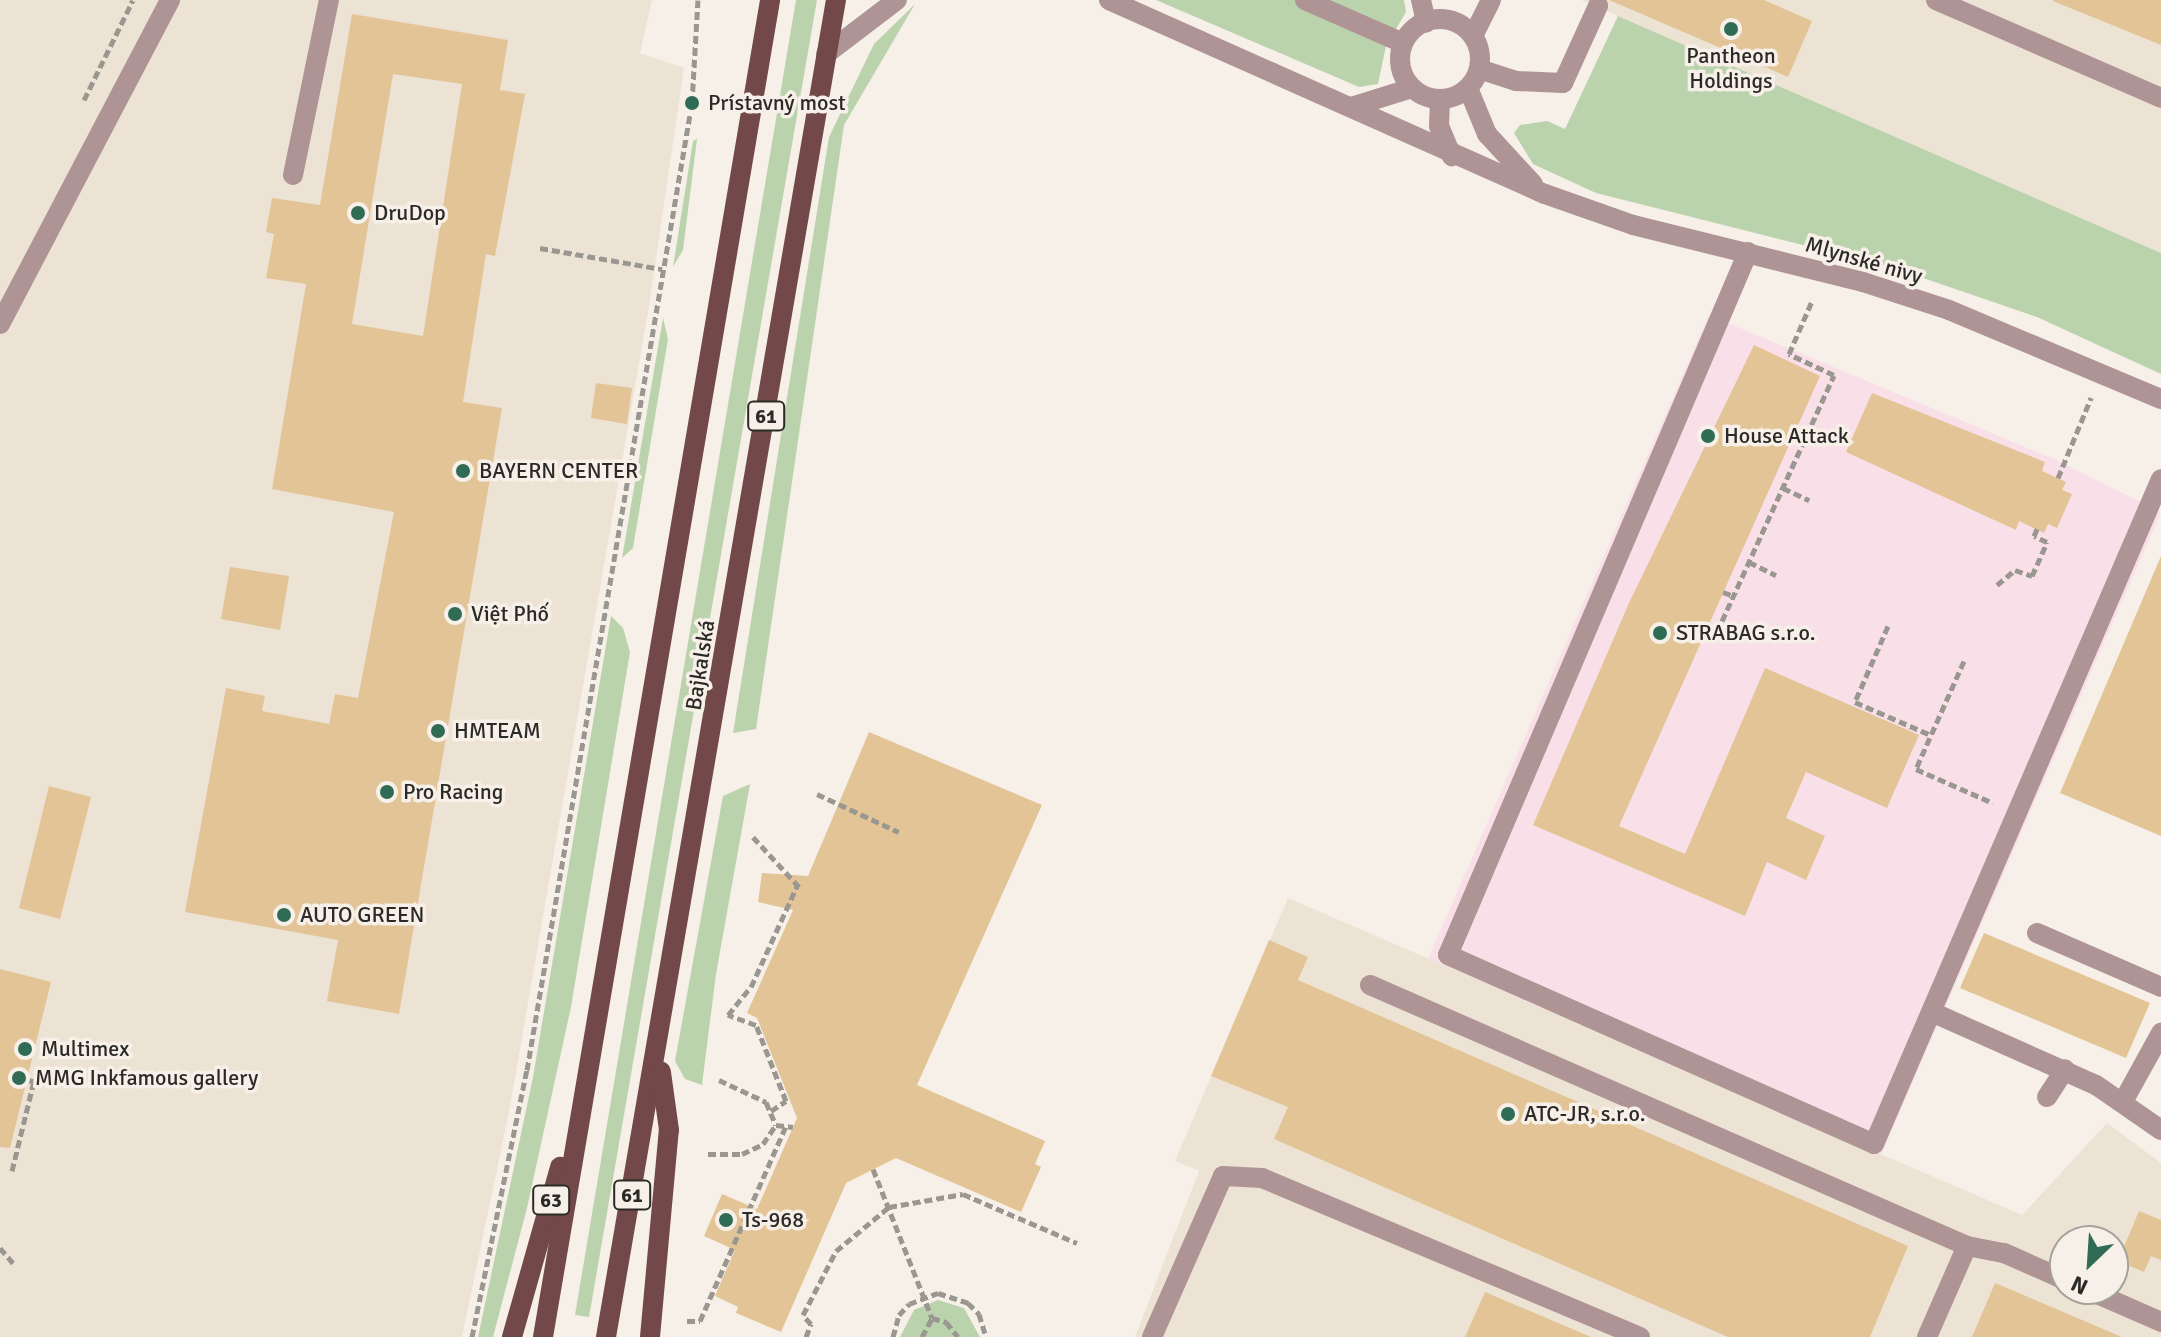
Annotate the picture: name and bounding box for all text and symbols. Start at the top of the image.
marker: Pantheon Holdings [1722,20,1740,38]
place label: Pantheon Holdings [1686,42,1776,94]
place label: Prístavný most [708,90,846,116]
marker: Prístavný most [683,94,701,112]
place label: DruDop [374,200,446,226]
marker: DruDop [349,204,367,222]
street label: Mlynské nivy [1803,231,1925,289]
road number: 61 [746,400,786,432]
place label: House Attack [1724,423,1849,449]
marker: House Attack [1699,427,1717,445]
place label: BAYERN CENTER [479,458,638,484]
marker: BAYERN CENTER [454,462,472,480]
place label: Việt Phố [471,601,549,627]
marker: Việt Phố [446,605,464,623]
street label: Bajkalská [680,618,720,712]
place label: STRABAG s.r.o. [1676,620,1815,646]
marker: STRABAG s.r.o. [1651,624,1669,642]
place label: HMTEAM [454,718,541,744]
marker: HMTEAM [429,722,447,740]
place label: Pro Racing [403,779,503,805]
marker: Pro Racing [378,783,396,801]
place label: AUTO GREEN [300,902,424,928]
marker: AUTO GREEN [275,906,293,924]
place label: Multimex [41,1036,129,1062]
marker: Multimex [16,1040,34,1058]
place label: MMG Inkfamous gallery [35,1065,258,1091]
marker: MMG Inkfamous gallery [10,1069,28,1087]
place label: ATC-JR, s.r.o. [1524,1101,1646,1127]
marker: ATC-JR, s.r.o. [1499,1105,1517,1123]
road number: 61 [612,1179,652,1211]
road number: 63 [531,1184,571,1216]
place label: Ts-968 [742,1207,804,1233]
marker: Ts-968 [717,1211,735,1229]
north arrow [2049,1225,2129,1305]
text: N [2067,1270,2092,1301]

